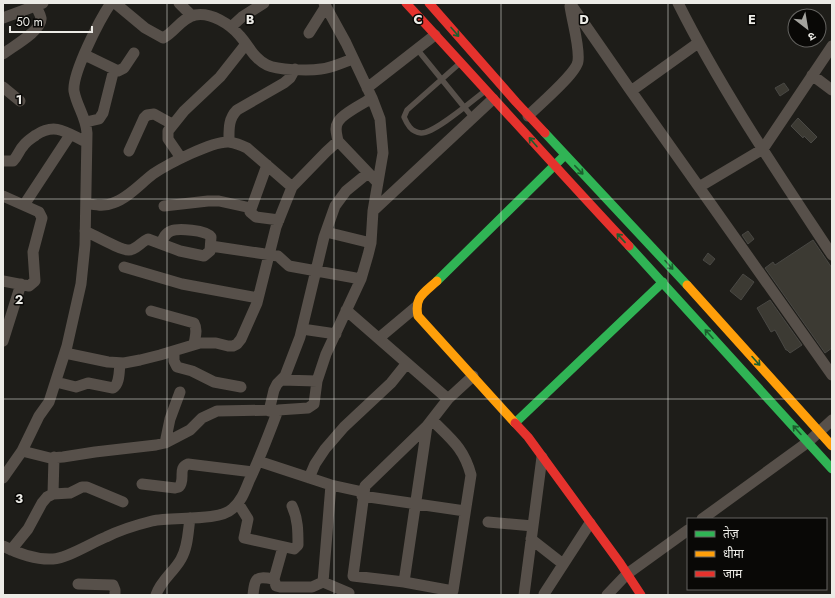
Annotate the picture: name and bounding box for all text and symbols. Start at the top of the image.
scale bar [10,8,92,34]
north arrow [787,8,827,48]
text: B [246,10,255,29]
text: C [413,10,423,29]
text: D [579,10,589,29]
text: E [748,10,756,29]
text: 50 m [16,13,43,31]
one-way arrow [450,27,459,38]
text: उ [805,28,819,45]
text: 1 [16,90,22,109]
one-way arrow [529,137,538,147]
one-way arrow [574,165,583,175]
one-way arrow [616,233,626,243]
one-way arrow [664,259,673,269]
text: 2 [15,290,23,309]
one-way arrow [705,328,714,339]
one-way arrow [751,356,761,366]
one-way arrow [793,425,802,435]
text: 3 [15,489,23,508]
legend [687,518,827,590]
text: तेज़ [723,525,740,543]
text: धीमा [723,545,745,563]
text: जाम [723,565,743,583]

